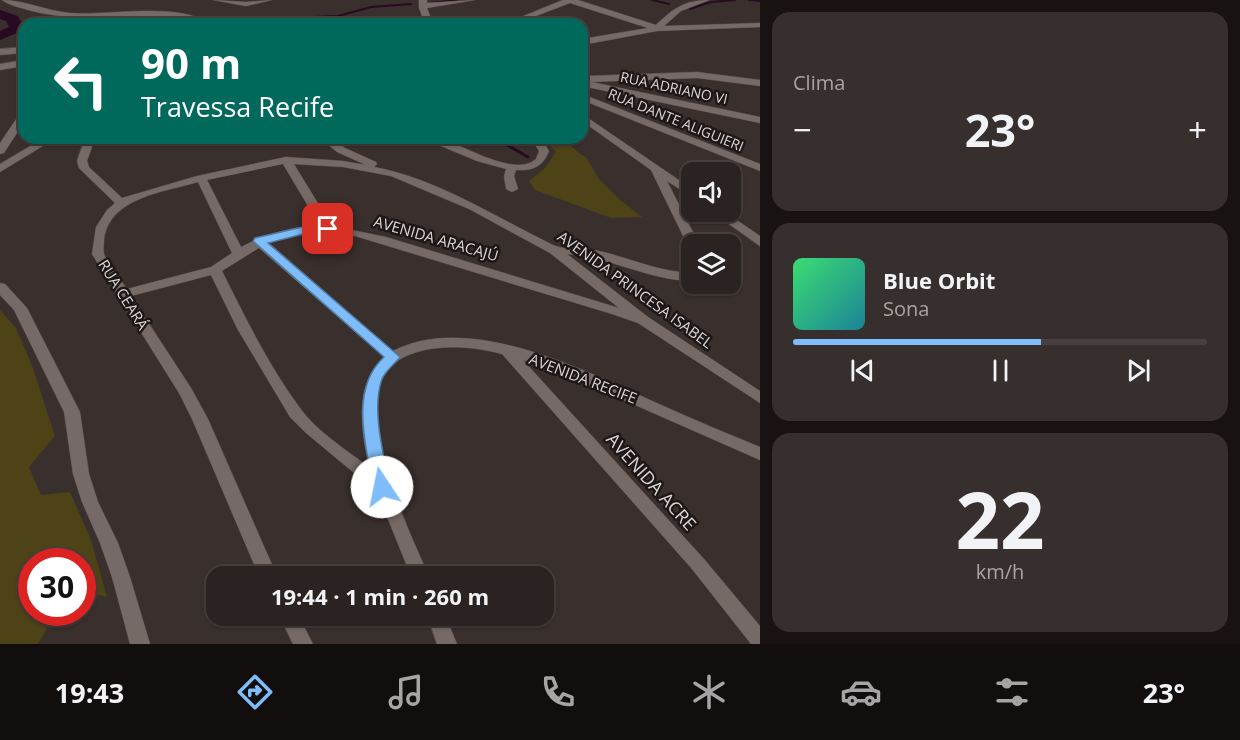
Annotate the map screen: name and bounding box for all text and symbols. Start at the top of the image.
text: 90 m [141,34,241,91]
icon: left [42,42,120,120]
street label: RUA ADRIANO VI [619,67,729,108]
text: Clima [793,69,845,96]
street label: RUA DANTE ALIGUIERI [606,84,747,155]
text: Travessa Recife [141,88,334,125]
text: 23° [965,99,1035,160]
text: − [793,107,812,152]
text: + [1188,107,1207,152]
map controls [681,162,741,294]
button: sound [681,162,741,222]
pin [302,203,353,254]
street label: AVENIDA ARACAJÚ [372,211,501,265]
icon: arrive [311,212,344,245]
street label: AVENIDA PRINCESA ISABEL [554,226,717,352]
button: layers [681,234,741,294]
street label: RUA CEARÁ [94,255,154,334]
text: Blue Orbit [883,265,995,295]
text: Sona [883,295,929,322]
street label: AVENIDA RECIFE [527,348,640,408]
icon: previous [846,354,879,387]
icon: pause [984,354,1017,387]
icon: next [1122,354,1155,387]
street label: AVENIDA ACRE [601,427,702,535]
position arrow [350,455,414,519]
text: 22 [955,466,1045,572]
speed limit sign: 30 [18,548,96,626]
text: km/h [976,558,1024,585]
text: 19:44 · 1 min · 260 m [271,581,489,611]
icon: directions [234,671,276,713]
icon: music [385,671,427,713]
icon: phone [537,671,579,713]
icon: climate [688,671,730,713]
icon: car [840,671,882,713]
icon: filters [991,671,1033,713]
text: 19:43 [55,674,124,711]
text: 23° [1143,674,1185,711]

